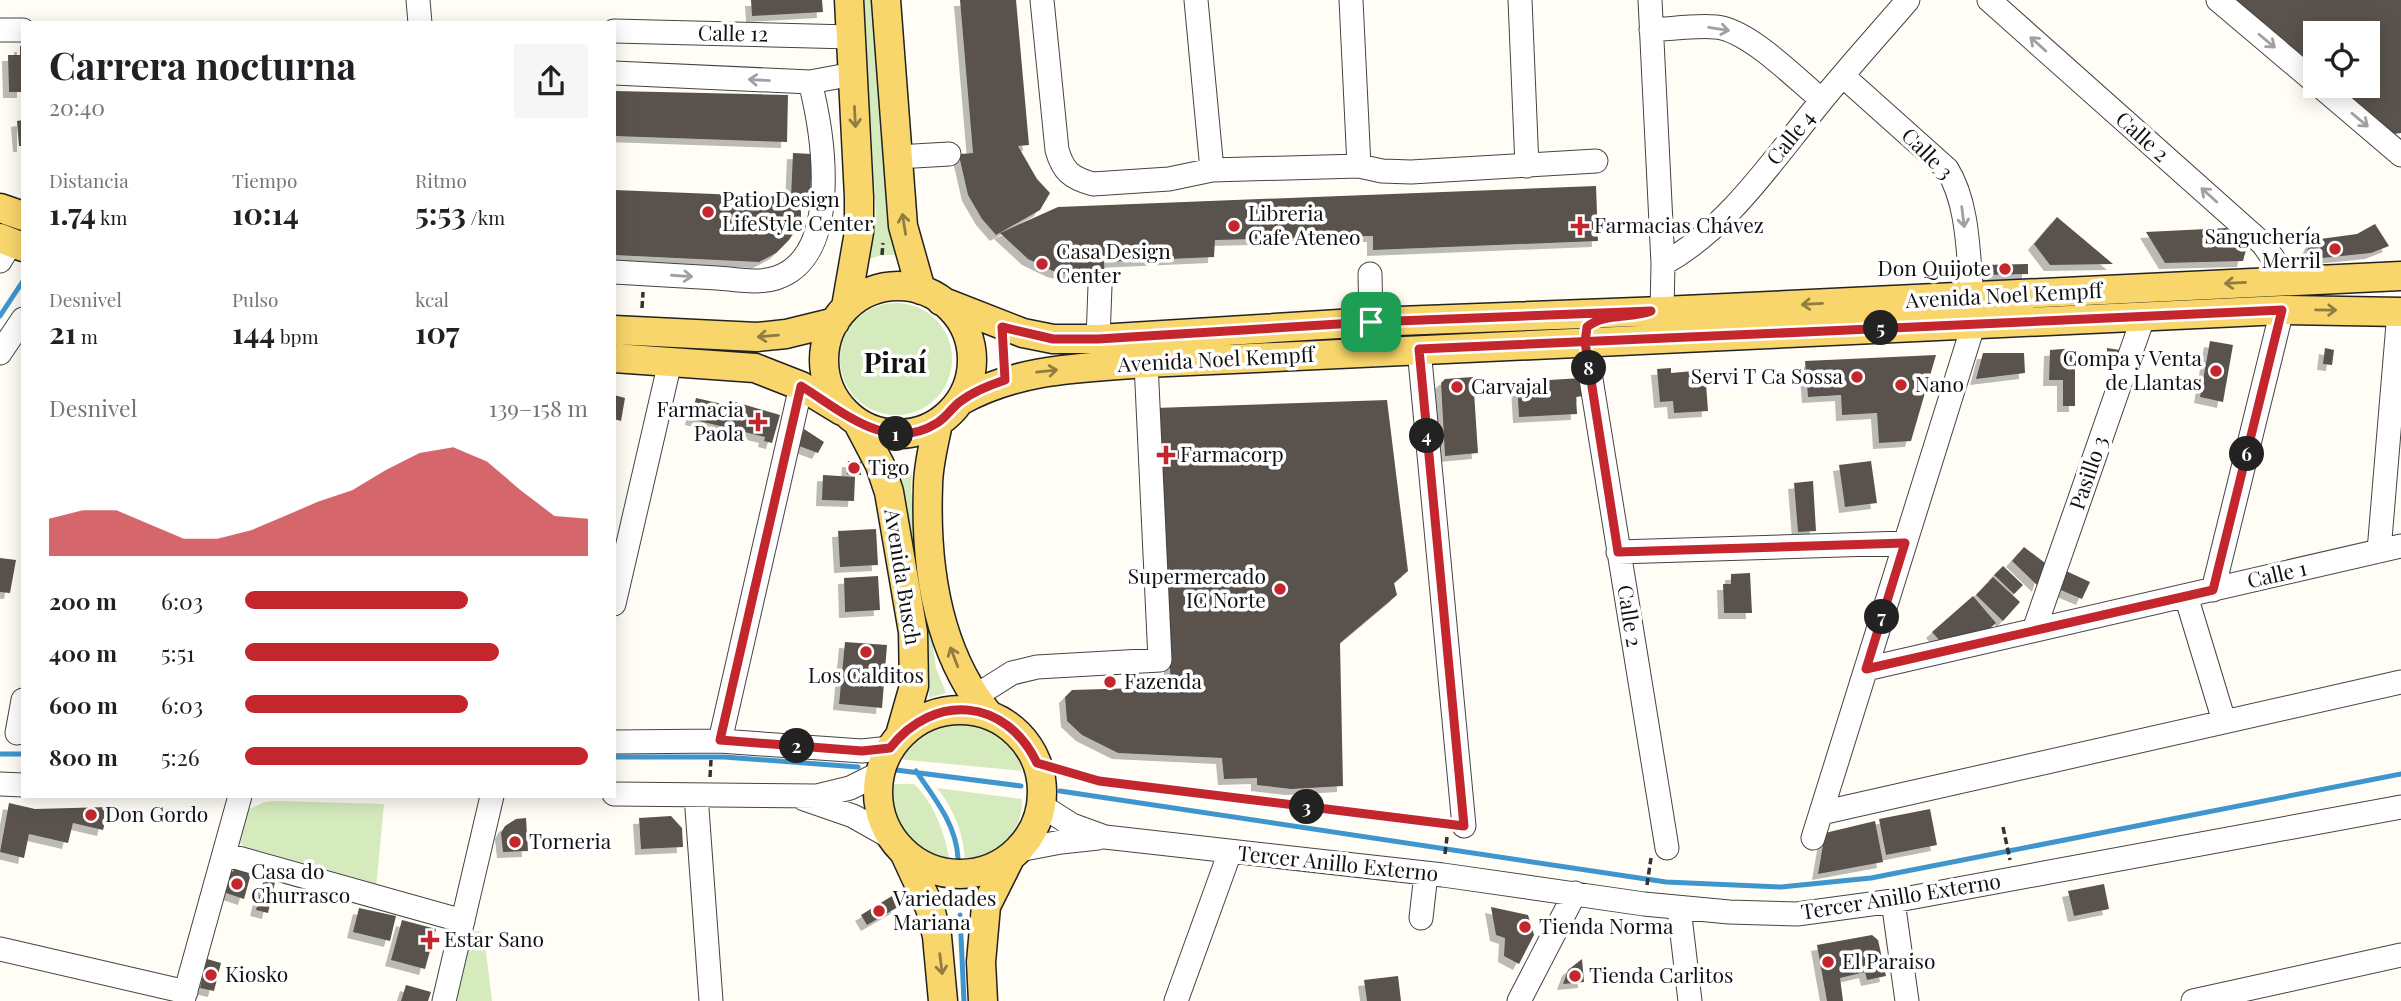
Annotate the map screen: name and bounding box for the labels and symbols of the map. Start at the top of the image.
street label: Calle 12 [698,17,768,47]
one-way arrow [1707,23,1730,36]
one-way arrow [2257,33,2275,49]
one-way arrow [2030,36,2048,52]
one-way arrow [748,73,771,86]
street label: Calle 4 [1759,104,1820,170]
street label: Calle 2 [2111,104,2176,167]
one-way arrow [849,105,862,128]
one-way arrow [2351,112,2369,128]
street label: Calle 3 [1897,121,1960,184]
place label: Patio Design LifeStyle Center [722,184,874,236]
one-way arrow [2200,187,2218,203]
place label: Libreria Cafe Ateneo [1248,198,1361,250]
marker: Patio Design LifeStyle Center [700,204,716,220]
one-way arrow [1957,205,1970,228]
place label: Farmacias Chávez [1594,210,1764,238]
one-way arrow [897,213,910,236]
marker: Libreria Cafe Ateneo [1226,218,1242,234]
marker: Farmacias Chávez [1572,218,1588,234]
place label: Sanguchería Merril [2204,221,2322,273]
place label: Casa Design Center [1056,236,1171,288]
marker: Sanguchería Merril [2327,241,2343,257]
place label: Don Quijote [1877,253,1991,281]
marker: Casa Design Center [1034,256,1050,272]
marker: Don Quijote [1997,261,2013,277]
one-way arrow [671,270,693,283]
street label: Avenida Noel Kempff [1904,275,2105,313]
one-way arrow [2224,277,2247,290]
pin [1341,292,1401,352]
one-way arrow [1801,298,1824,311]
one-way arrow [2314,304,2337,317]
pin: 5 [1864,310,1898,346]
one-way arrow [758,330,780,343]
street label: Avenida Noel Kempff [1116,339,1317,377]
district label: Piraí [863,343,927,380]
place label: Compa y Venta de Llantas [2063,343,2203,395]
pin: 8 [1572,350,1606,386]
place label: Servi T Ca Sossa [1691,361,1844,389]
marker: Compa y Venta de Llantas [2208,363,2224,379]
one-way arrow [1035,365,1058,378]
marker: Servi T Ca Sossa [1849,369,1865,385]
place label: Nano [1915,369,1964,397]
place label: Carvajal [1471,371,1548,399]
marker: Nano [1893,377,1909,393]
marker: Carvajal [1449,379,1465,395]
place label: Farmacia Paola [657,394,745,446]
marker: Farmacia Paola [750,414,766,430]
pin: 1 [878,416,914,452]
pin: 4 [1410,418,1444,453]
street label: Pasillo 3 [2061,432,2113,513]
pin: 6 [2230,436,2264,472]
place label: Farmacorp [1180,439,1284,467]
marker: Farmacorp [1158,447,1174,463]
place label: Tigo [868,452,910,480]
marker: Tigo [846,460,862,476]
street label: Avenida Busch [879,506,929,647]
street label: Calle 1 [2244,553,2309,593]
place label: Supermercado IC Norte [1128,561,1266,613]
marker: Supermercado IC Norte [1272,581,1288,597]
street label: Calle 2 [1612,583,1650,649]
pin: 7 [1864,600,1899,634]
marker: Los Calditos [858,644,874,660]
one-way arrow [946,646,959,668]
place label: Los Calditos [808,660,924,688]
place label: Fazenda [1124,666,1202,694]
marker: Fazenda [1102,674,1118,690]
pin: 2 [780,728,814,764]
pin: 3 [1290,790,1324,824]
place label: Don Gordo [105,799,208,827]
marker: Don Gordo [83,807,99,823]
place label: Torneria [529,826,612,854]
marker: Torneria [507,834,523,850]
street label: Tercer Anillo Externo [1237,838,1440,886]
place label: Casa do Churrasco [251,856,350,908]
street label: Tercer Anillo Externo [1799,865,2002,925]
marker: Casa do Churrasco [229,876,245,892]
place label: Variedades Mariana [892,883,996,935]
marker: Variedades Mariana [871,903,887,919]
place label: Tienda Norma [1539,911,1674,939]
marker: Tienda Norma [1517,919,1533,935]
place label: Estar Sano [444,924,544,952]
marker: Estar Sano [422,932,438,948]
place label: El Paraiso [1842,946,1935,974]
one-way arrow [934,953,947,975]
marker: El Paraiso [1820,954,1836,970]
place label: Kiosko [225,959,288,987]
place label: Tienda Carlitos [1589,960,1733,988]
marker: Kiosko [203,967,219,983]
marker: Tienda Carlitos [1567,968,1583,984]

